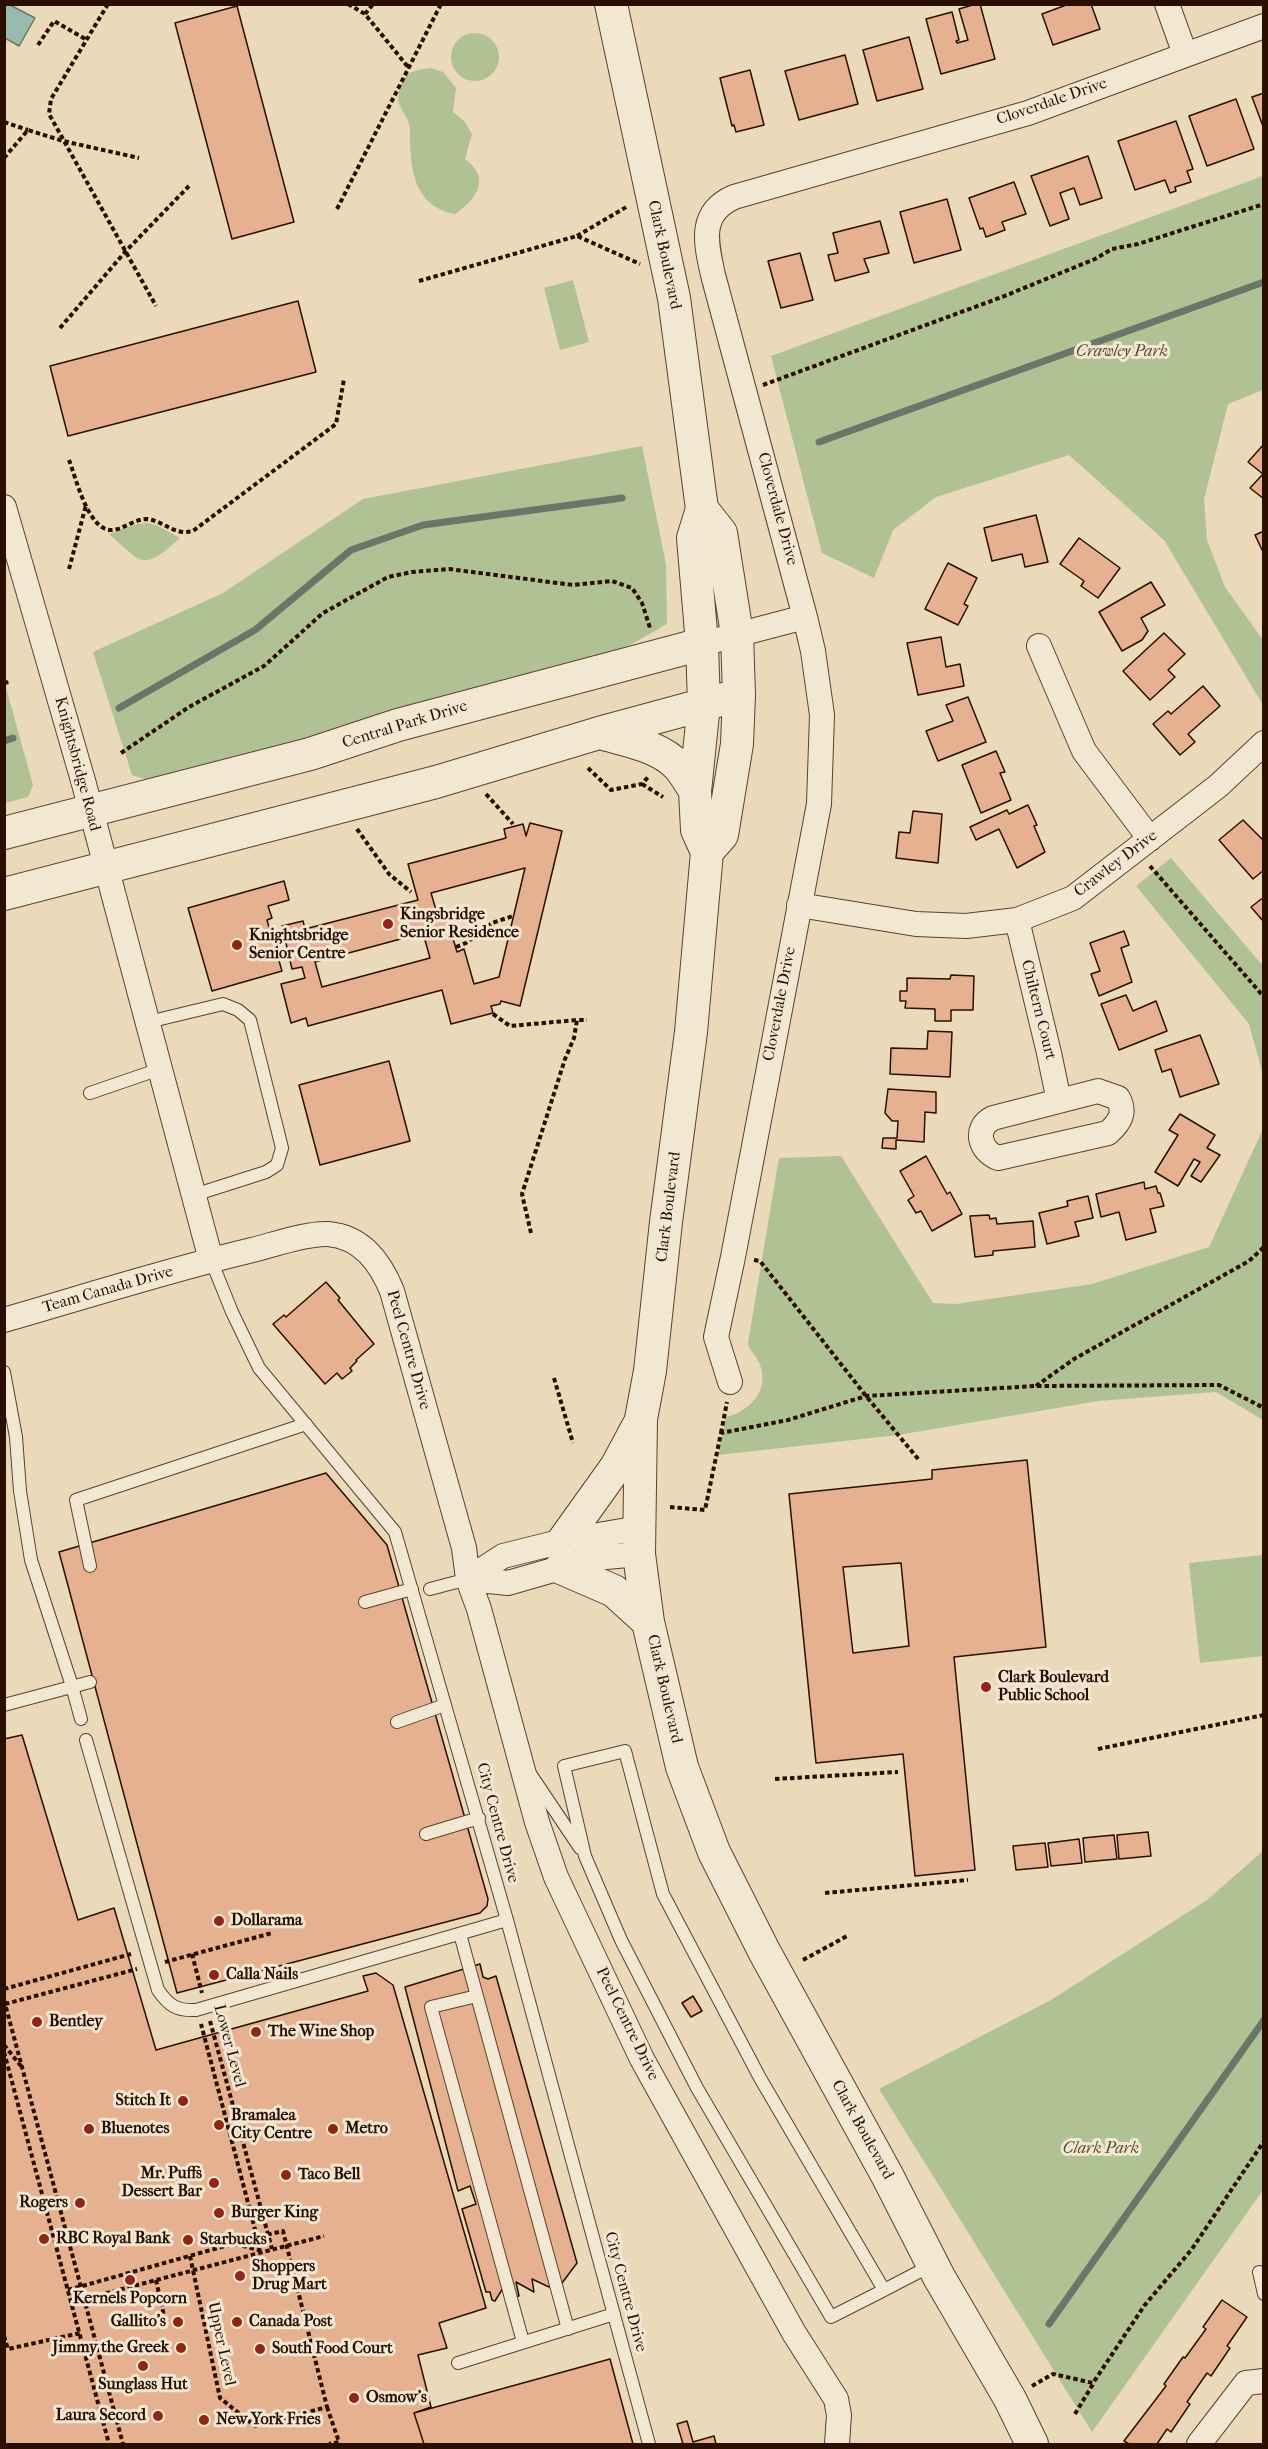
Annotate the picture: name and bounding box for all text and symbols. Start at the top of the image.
street label: Cloverdale Drive [994,74,1110,130]
street label: Clark Boulevard [643,199,685,311]
park label: Crawley Park [1076,342,1168,362]
street label: Cloverdale Drive [753,451,801,567]
street label: Knightsbridge Road [50,695,104,833]
street label: Central Park Drive [340,697,470,753]
street label: Crawley Drive [1071,826,1161,902]
place label: Kingsbridge Senior Residence [400,905,519,943]
marker: Kingsbridge Senior Residence [381,917,395,931]
place label: Knightsbridge Senior Centre [249,926,348,964]
marker: Knightsbridge Senior Centre [230,938,244,952]
street label: Cloverdale Drive [760,945,800,1063]
street label: Chiltern Court [1016,958,1060,1062]
street label: Clark Boulevard [653,1151,685,1263]
street label: Team Canada Drive [40,1262,176,1318]
street label: Peel Centre Drive [382,1288,434,1412]
street label: Clark Boulevard [642,1633,686,1745]
place label: Clark Boulevard Public School [998,1668,1109,1706]
marker: Clark Boulevard Public School [979,1680,993,1694]
street label: City Centre Drive [472,1761,522,1885]
place label: Dollarama [231,1911,302,1931]
marker: Dollarama [212,1914,226,1928]
street label: Peel Centre Drive [591,1964,663,2084]
place label: Calla Nails [226,1965,298,1985]
marker: Calla Nails [207,1968,221,1982]
street label: Lower Level [209,2003,249,2089]
place label: Bentley [49,2012,103,2032]
marker: Bentley [30,2015,44,2029]
place label: The Wine Shop [268,2022,374,2042]
marker: The Wine Shop [249,2025,263,2039]
street label: Clark Boulevard [827,2077,897,2183]
place label: Stitch It [116,2091,171,2111]
marker: Stitch It [176,2094,190,2108]
place label: Bramalea City Centre [231,2106,312,2144]
marker: Bramalea City Centre [212,2118,226,2132]
place label: Bluenotes [101,2119,169,2139]
place label: Metro [345,2119,388,2139]
marker: Bluenotes [82,2122,96,2136]
marker: Metro [326,2122,340,2136]
park label: Clark Park [1063,2139,1139,2159]
place label: Mr. Puffs Dessert Bar [122,2164,202,2202]
place label: Taco Bell [298,2165,361,2185]
marker: Taco Bell [279,2168,293,2182]
marker: Mr. Puffs Dessert Bar [207,2176,221,2190]
place label: Rogers [19,2193,68,2213]
marker: Rogers [73,2196,87,2210]
place label: Burger King [231,2203,318,2223]
marker: Burger King [212,2206,226,2220]
place label: RBC Royal Bank [56,2229,170,2249]
place label: Starbucks [200,2230,267,2250]
street label: City Centre Drive [600,2230,650,2354]
marker: RBC Royal Bank [37,2232,51,2246]
marker: Starbucks [181,2233,195,2247]
place label: Shoppers Drug Mart [252,2257,327,2295]
marker: Shoppers Drug Mart [233,2269,247,2283]
marker: Kernels Popcorn [123,2273,137,2287]
place label: Kernels Popcorn [73,2289,187,2309]
street label: Upper Level [203,2300,239,2388]
place label: Gallito's [111,2312,166,2332]
place label: Canada Post [249,2312,332,2332]
marker: Gallito's [171,2315,185,2329]
marker: Canada Post [230,2315,244,2329]
place label: Jimmy the Greek [52,2338,169,2358]
place label: South Food Court [272,2339,393,2359]
marker: Jimmy the Greek [174,2341,188,2355]
marker: South Food Court [253,2342,267,2356]
marker: Sunglass Hut [136,2359,150,2373]
place label: Sunglass Hut [98,2375,188,2395]
place label: Osmow's [366,2388,427,2408]
marker: Osmow's [347,2391,361,2405]
place label: Laura Secord [56,2406,146,2426]
marker: Laura Secord [151,2409,165,2423]
place label: New York Fries [216,2410,321,2430]
marker: New York Fries [197,2413,211,2427]

